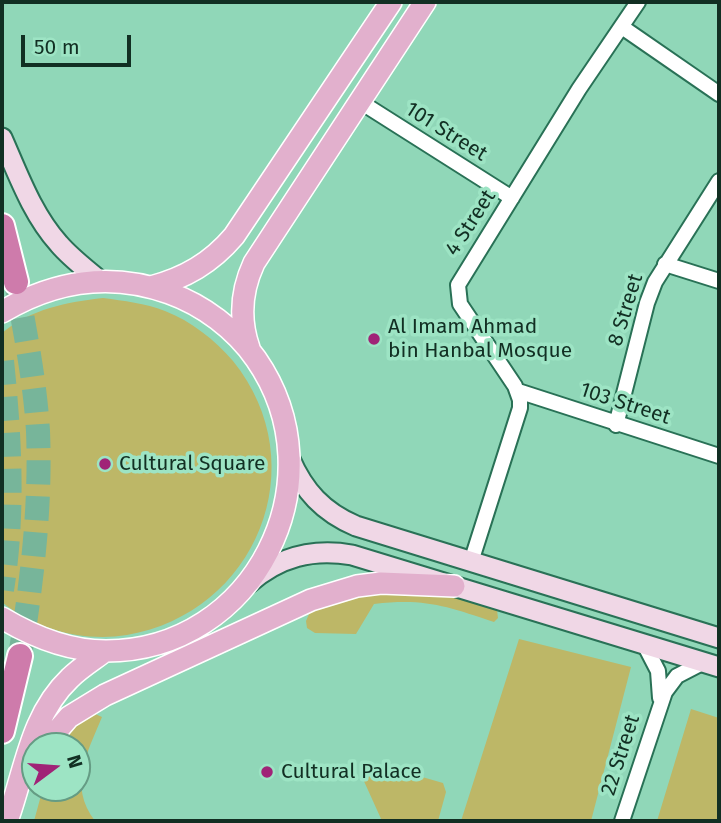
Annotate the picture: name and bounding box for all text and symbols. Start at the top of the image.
scale bar [24,21,135,65]
text: 50 m [34,34,80,60]
street label: 101 Street [400,97,492,167]
street label: 4 Street [440,185,502,261]
street label: 8 Street [603,271,649,349]
place label: Al Imam Ahmad bin Hanbal Mosque [388,314,572,364]
marker: Al Imam Ahmad bin Hanbal Mosque [366,331,382,347]
street label: 103 Street [577,378,673,430]
place label: Cultural Square [119,451,265,477]
marker: Cultural Square [97,456,113,472]
street label: 22 Street [596,711,646,799]
north arrow [21,732,91,802]
text: N [62,752,88,771]
place label: Cultural Palace [281,759,422,785]
marker: Cultural Palace [259,764,275,780]

